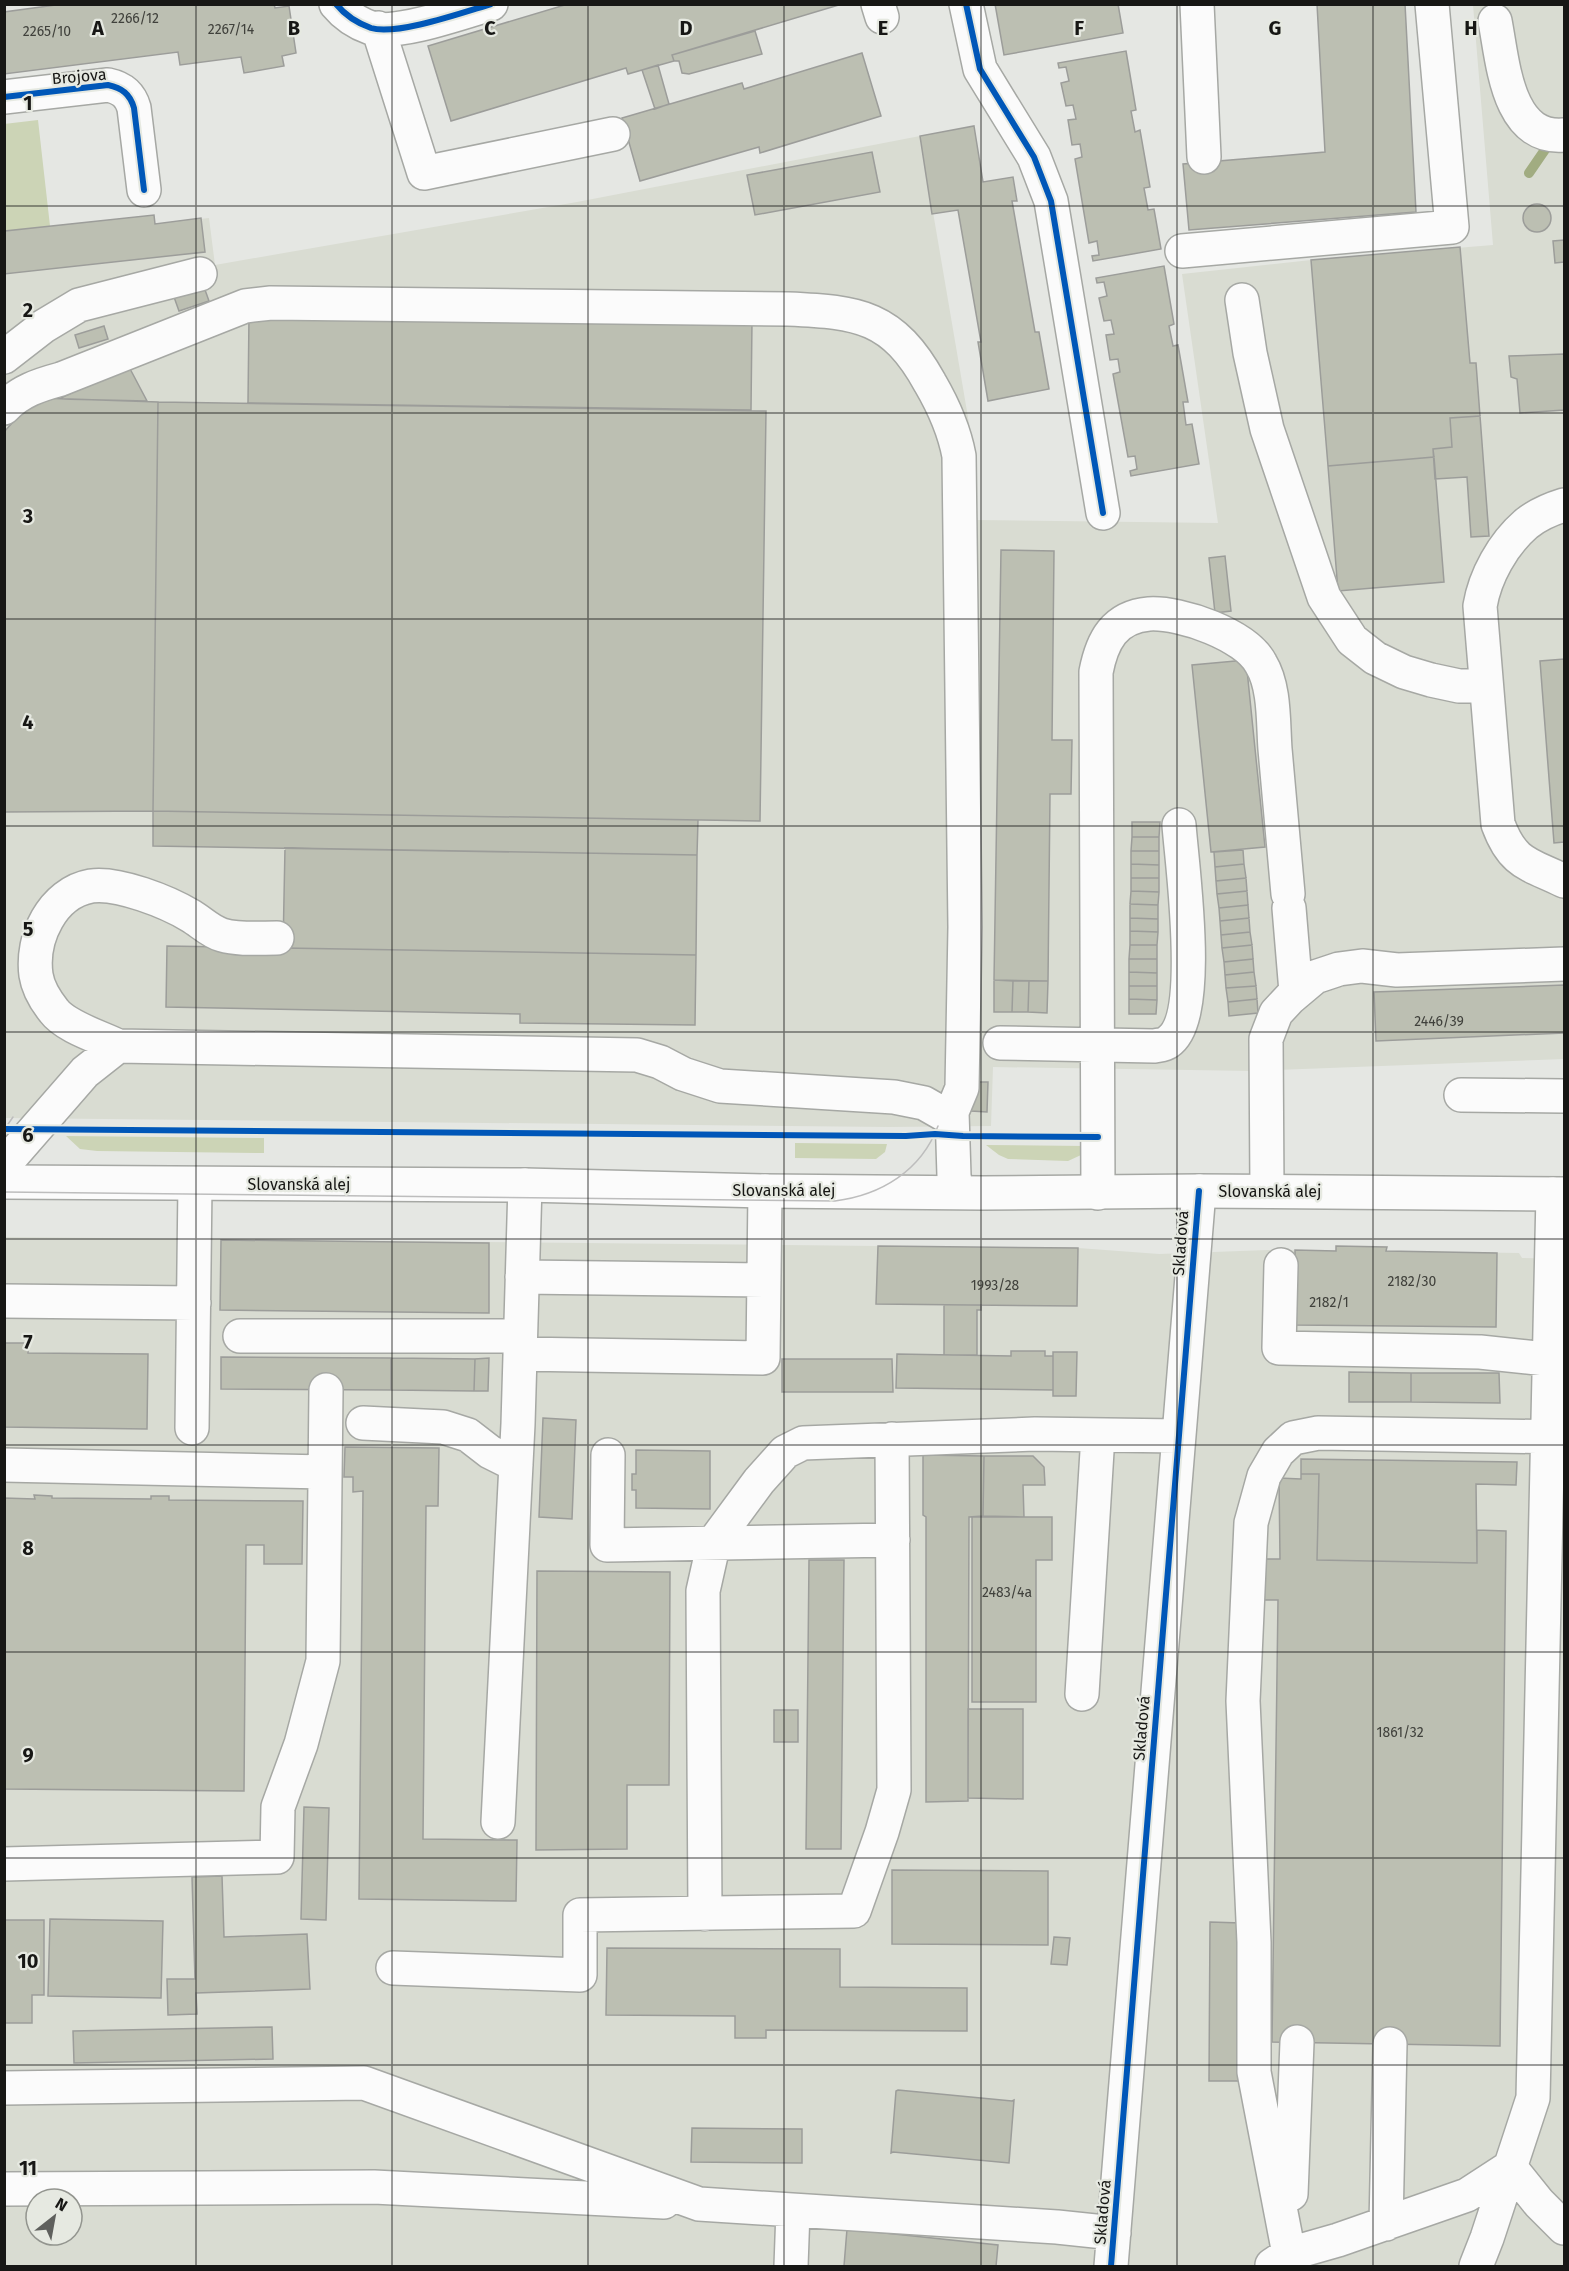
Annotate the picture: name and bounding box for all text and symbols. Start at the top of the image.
house number: 2266/12 [111,10,159,27]
text: A [91,16,105,40]
text: B [288,16,300,40]
text: C [484,16,496,40]
text: D [679,16,693,40]
text: E [878,16,888,40]
text: F [1074,16,1084,40]
text: G [1269,16,1281,40]
text: H [1464,16,1478,40]
house number: 2267/14 [208,21,255,38]
house number: 2265/10 [23,23,71,40]
street label: Brojova [51,65,107,88]
text: 1 [23,91,33,115]
text: 2 [23,298,33,322]
text: 3 [22,504,33,528]
text: 4 [22,710,34,734]
text: 5 [23,917,34,941]
house number: 2446/39 [1414,1013,1464,1030]
text: 6 [22,1123,34,1147]
street label: Slovanská alej [247,1175,351,1194]
street label: Slovanská alej [732,1181,836,1200]
street label: Slovanská alej [1218,1182,1322,1201]
street label: Skladová [1169,1210,1192,1276]
house number: 2182/30 [1388,1273,1437,1290]
house number: 1993/28 [971,1277,1020,1294]
house number: 2182/1 [1309,1294,1349,1311]
text: 7 [23,1330,33,1354]
text: 8 [22,1536,34,1560]
house number: 2483/4a [982,1584,1032,1601]
street label: Skladová [1129,1695,1154,1761]
house number: 1861/32 [1376,1724,1424,1741]
text: 9 [22,1743,34,1767]
text: 10 [18,1949,38,1973]
text: 11 [19,2156,37,2180]
street label: Skladová [1090,2179,1115,2245]
north arrow [24,2187,84,2247]
text: N [52,2194,71,2215]

